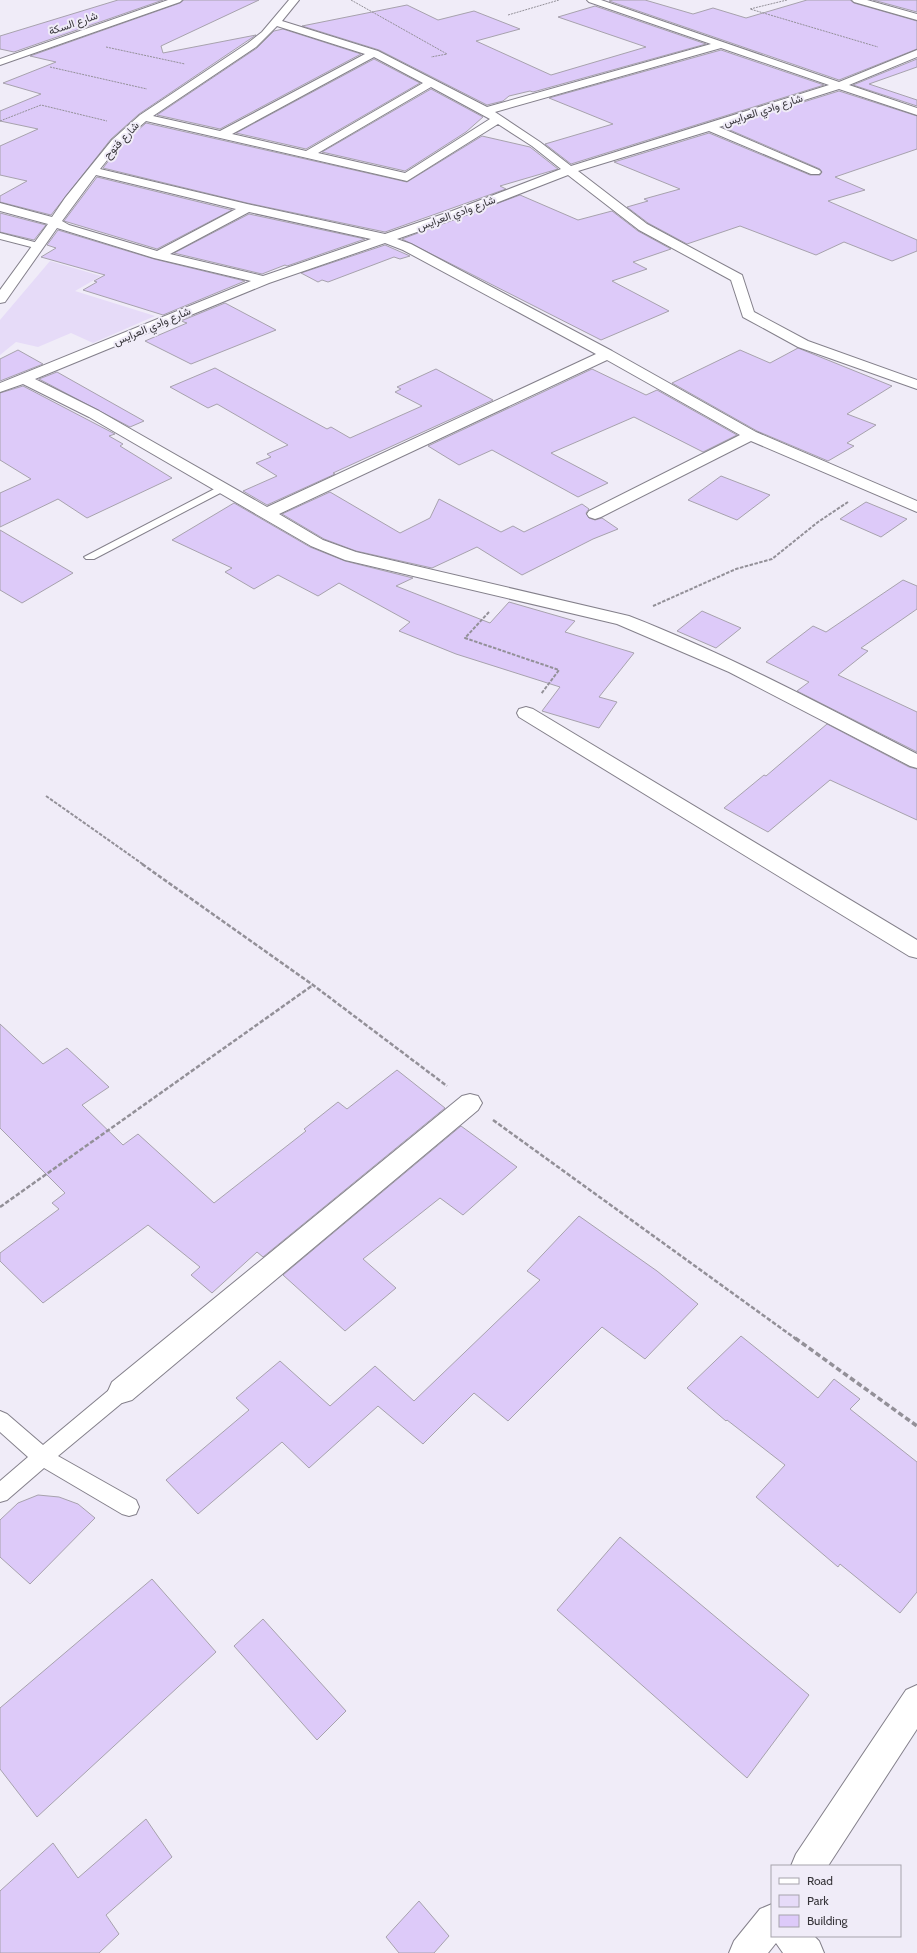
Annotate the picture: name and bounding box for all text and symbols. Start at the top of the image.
street label: شارع السكة [47,8,100,39]
street label: شارع وادي العرايس [722,90,806,132]
street label: شارع فتوح [100,118,143,162]
street label: شارع وادي العرايس [415,192,499,237]
street label: شارع وادي العرايس [111,303,194,351]
legend [771,1865,901,1937]
text: Road [807,1873,833,1888]
text: Park [807,1893,829,1908]
text: Building [807,1913,849,1928]

